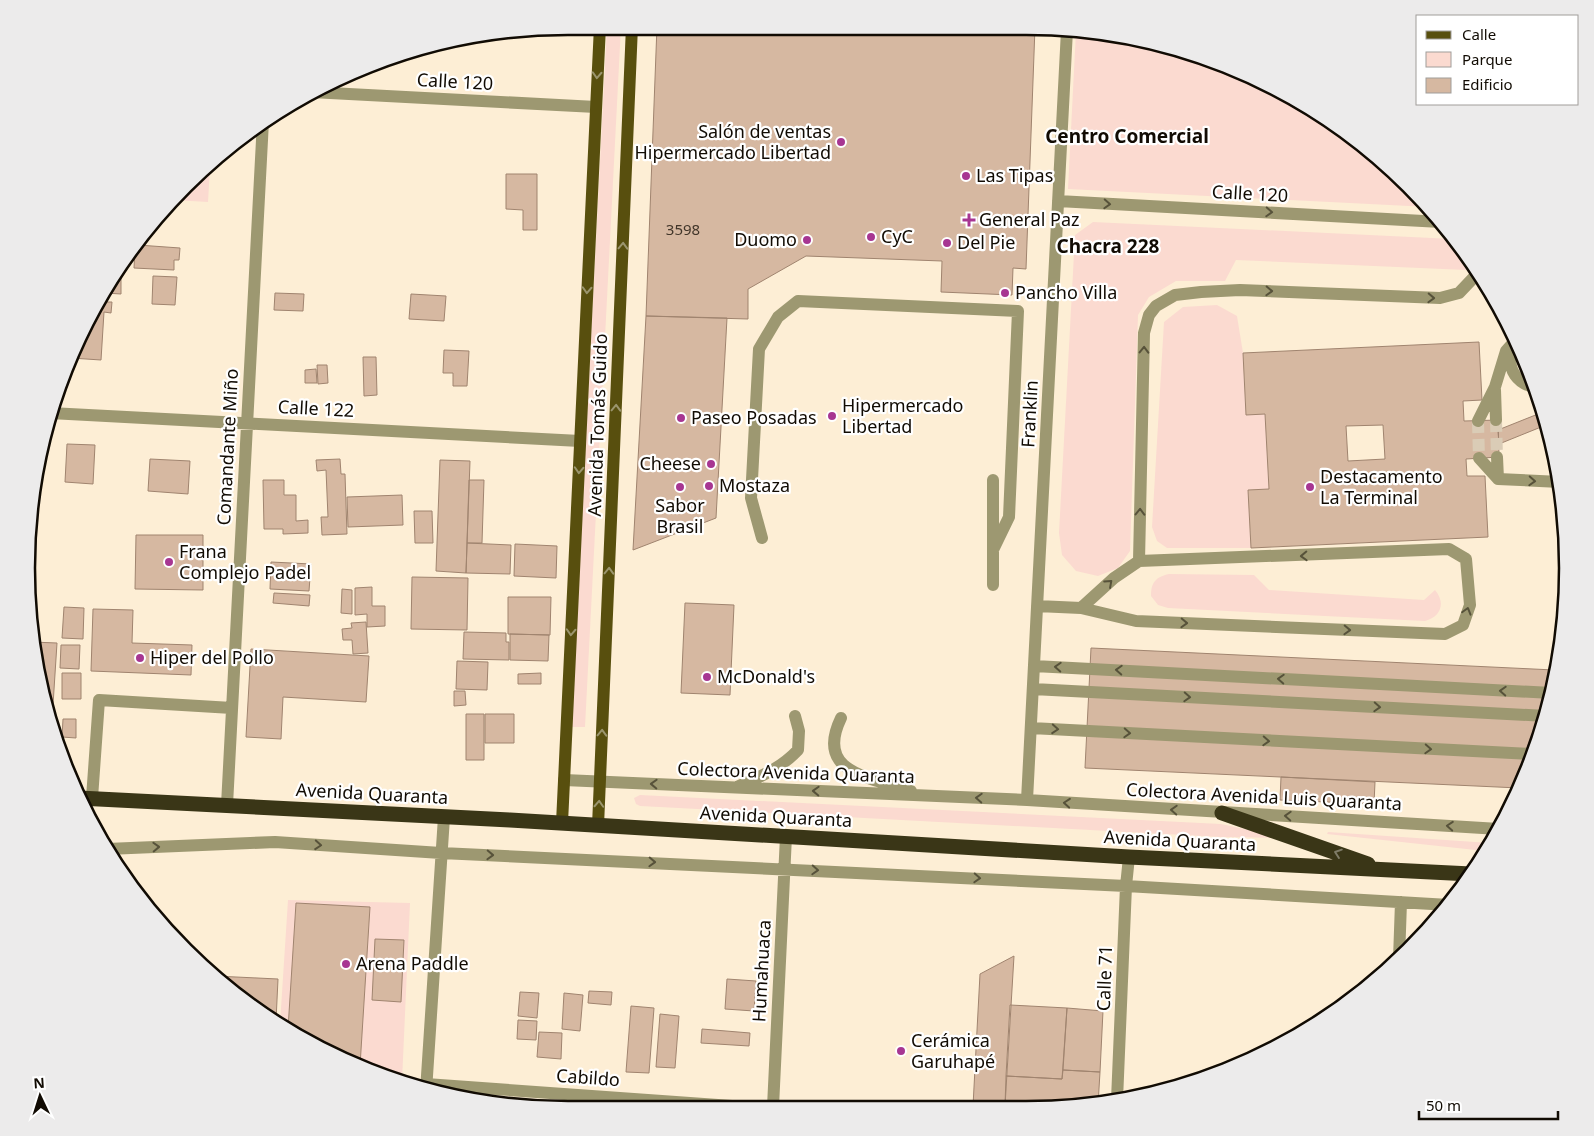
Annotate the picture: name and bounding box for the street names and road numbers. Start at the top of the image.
street label: Calle 120 [416,67,494,95]
street label: Calle 120 [1211,179,1289,207]
street label: Avenida Tomás Guido [582,333,612,517]
street label: Comandante Miño [211,368,243,526]
street label: Franklin [1015,380,1043,448]
street label: Calle 122 [277,394,355,422]
street label: Colectora Avenida Quaranta [677,756,915,788]
street label: Avenida Quaranta [295,777,449,809]
street label: Colectora Avenida Luis Quaranta [1126,777,1403,815]
street label: Avenida Quaranta [699,800,853,832]
street label: Avenida Quaranta [1103,824,1257,856]
street label: Humahuaca [746,919,776,1023]
street label: Calle 71 [1091,944,1117,1011]
street label: Cabildo [555,1063,621,1091]

